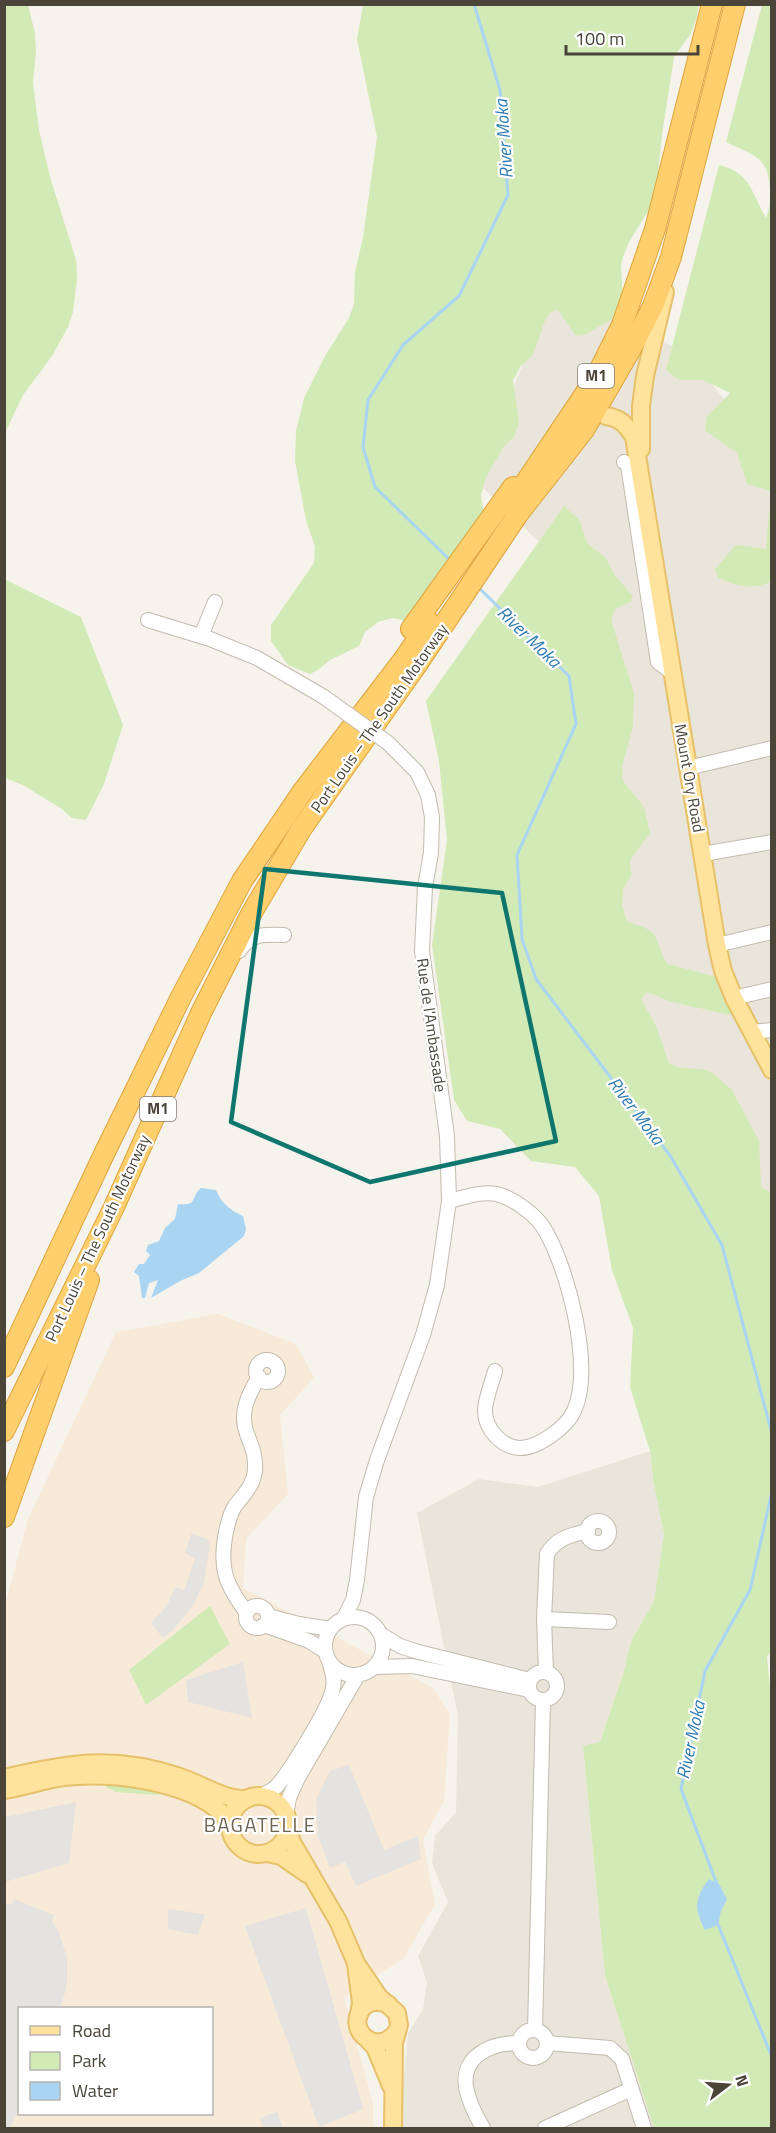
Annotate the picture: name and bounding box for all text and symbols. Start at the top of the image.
scale bar [566,18,698,56]
text: 100 m [575,25,624,52]
water label: River Moka [487,98,520,180]
road number: M1 [578,364,614,388]
water label: River Moka [491,599,568,675]
street label: Port Louis – The South Motorway [304,618,454,818]
street label: Mount Ory Road [669,722,711,834]
street label: Rue de l'Ambassade [411,956,453,1094]
water label: River Moka [602,1071,672,1151]
road number: M1 [140,1097,176,1121]
street label: Port Louis – The South Motorway [38,1130,156,1346]
water label: River Moka [669,1697,712,1782]
district label: BAGATELLE [204,1809,316,1840]
legend [18,2007,213,2115]
text: Road [72,2017,111,2044]
text: Park [72,2047,107,2074]
north arrow [698,2055,758,2115]
text: N [729,2072,755,2089]
text: Water [72,2077,118,2104]

